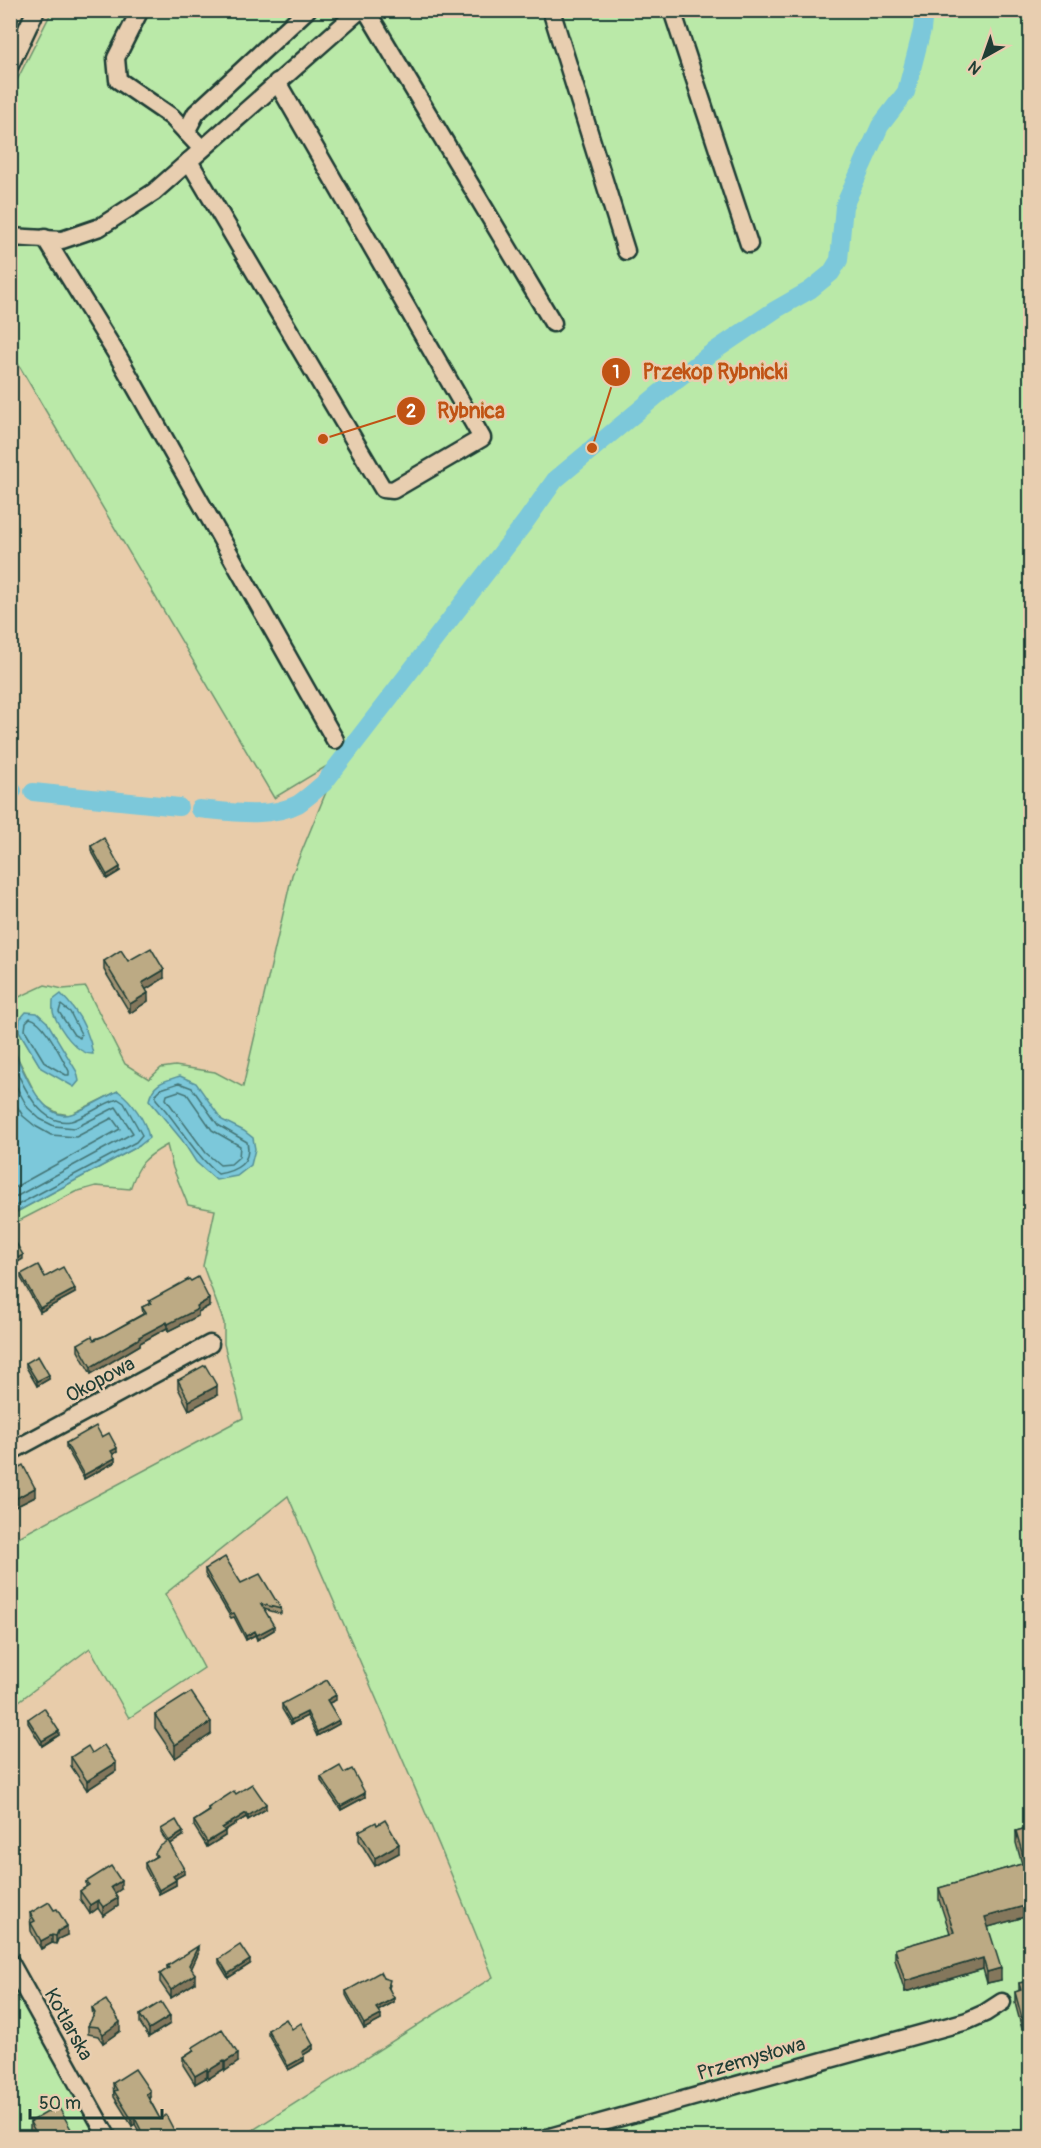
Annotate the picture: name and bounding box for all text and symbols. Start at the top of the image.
north arrow [954,27,1014,87]
text: N [964,56,986,79]
callout: Przekop Rybnicki [601,352,800,391]
text: Przekop Rybnicki [643,359,788,386]
text: 1 [612,361,620,384]
callout: Rybnica [396,391,517,430]
text: Rybnica [437,398,505,425]
text: 2 [406,400,416,423]
street label: Okopowa [61,1351,139,1408]
street label: Kotlarska [39,1984,99,2065]
street label: Przemysłowa [694,2031,808,2086]
scale bar [30,2082,162,2120]
text: 50 m [39,2092,81,2115]

